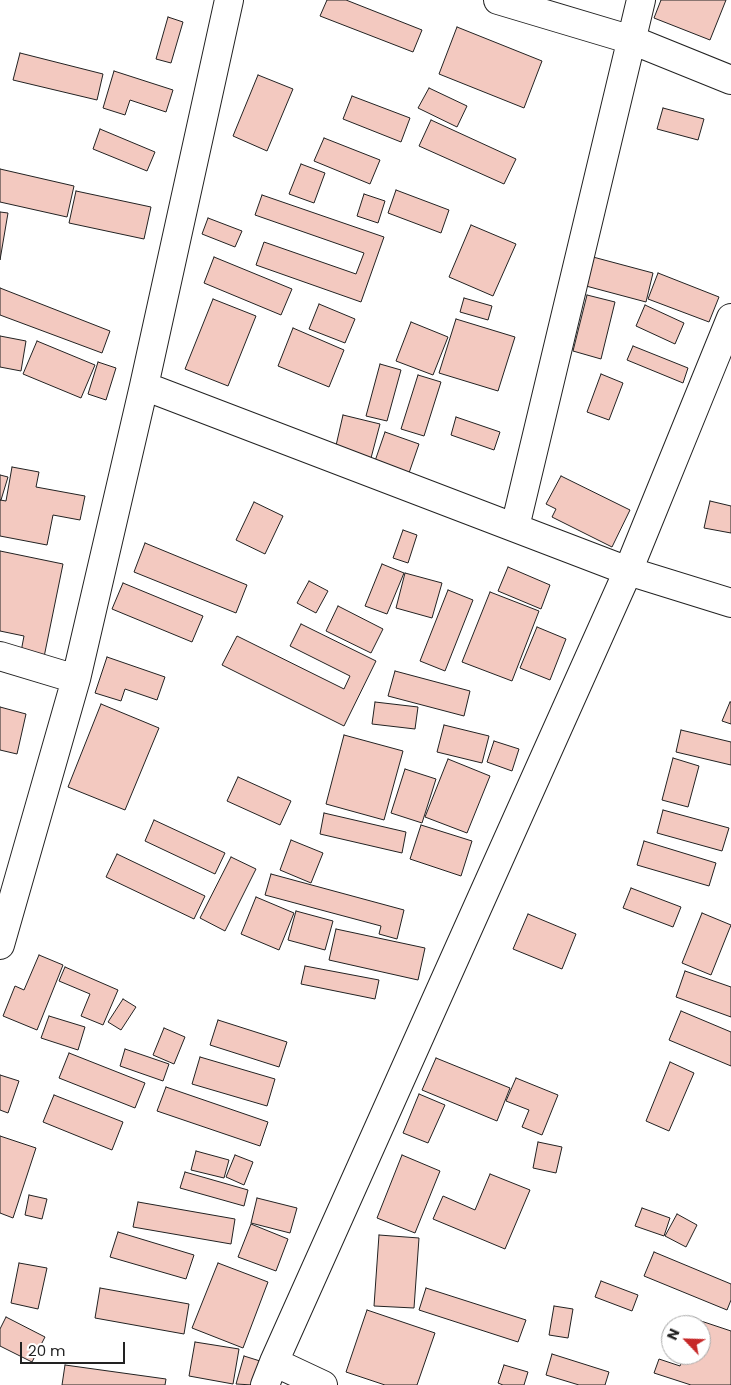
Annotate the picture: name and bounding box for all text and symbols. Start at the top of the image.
north arrow [661,1315,711,1365]
text: N [662,1325,684,1343]
scale bar [22,1332,128,1364]
text: 20 m [28,1340,66,1361]

